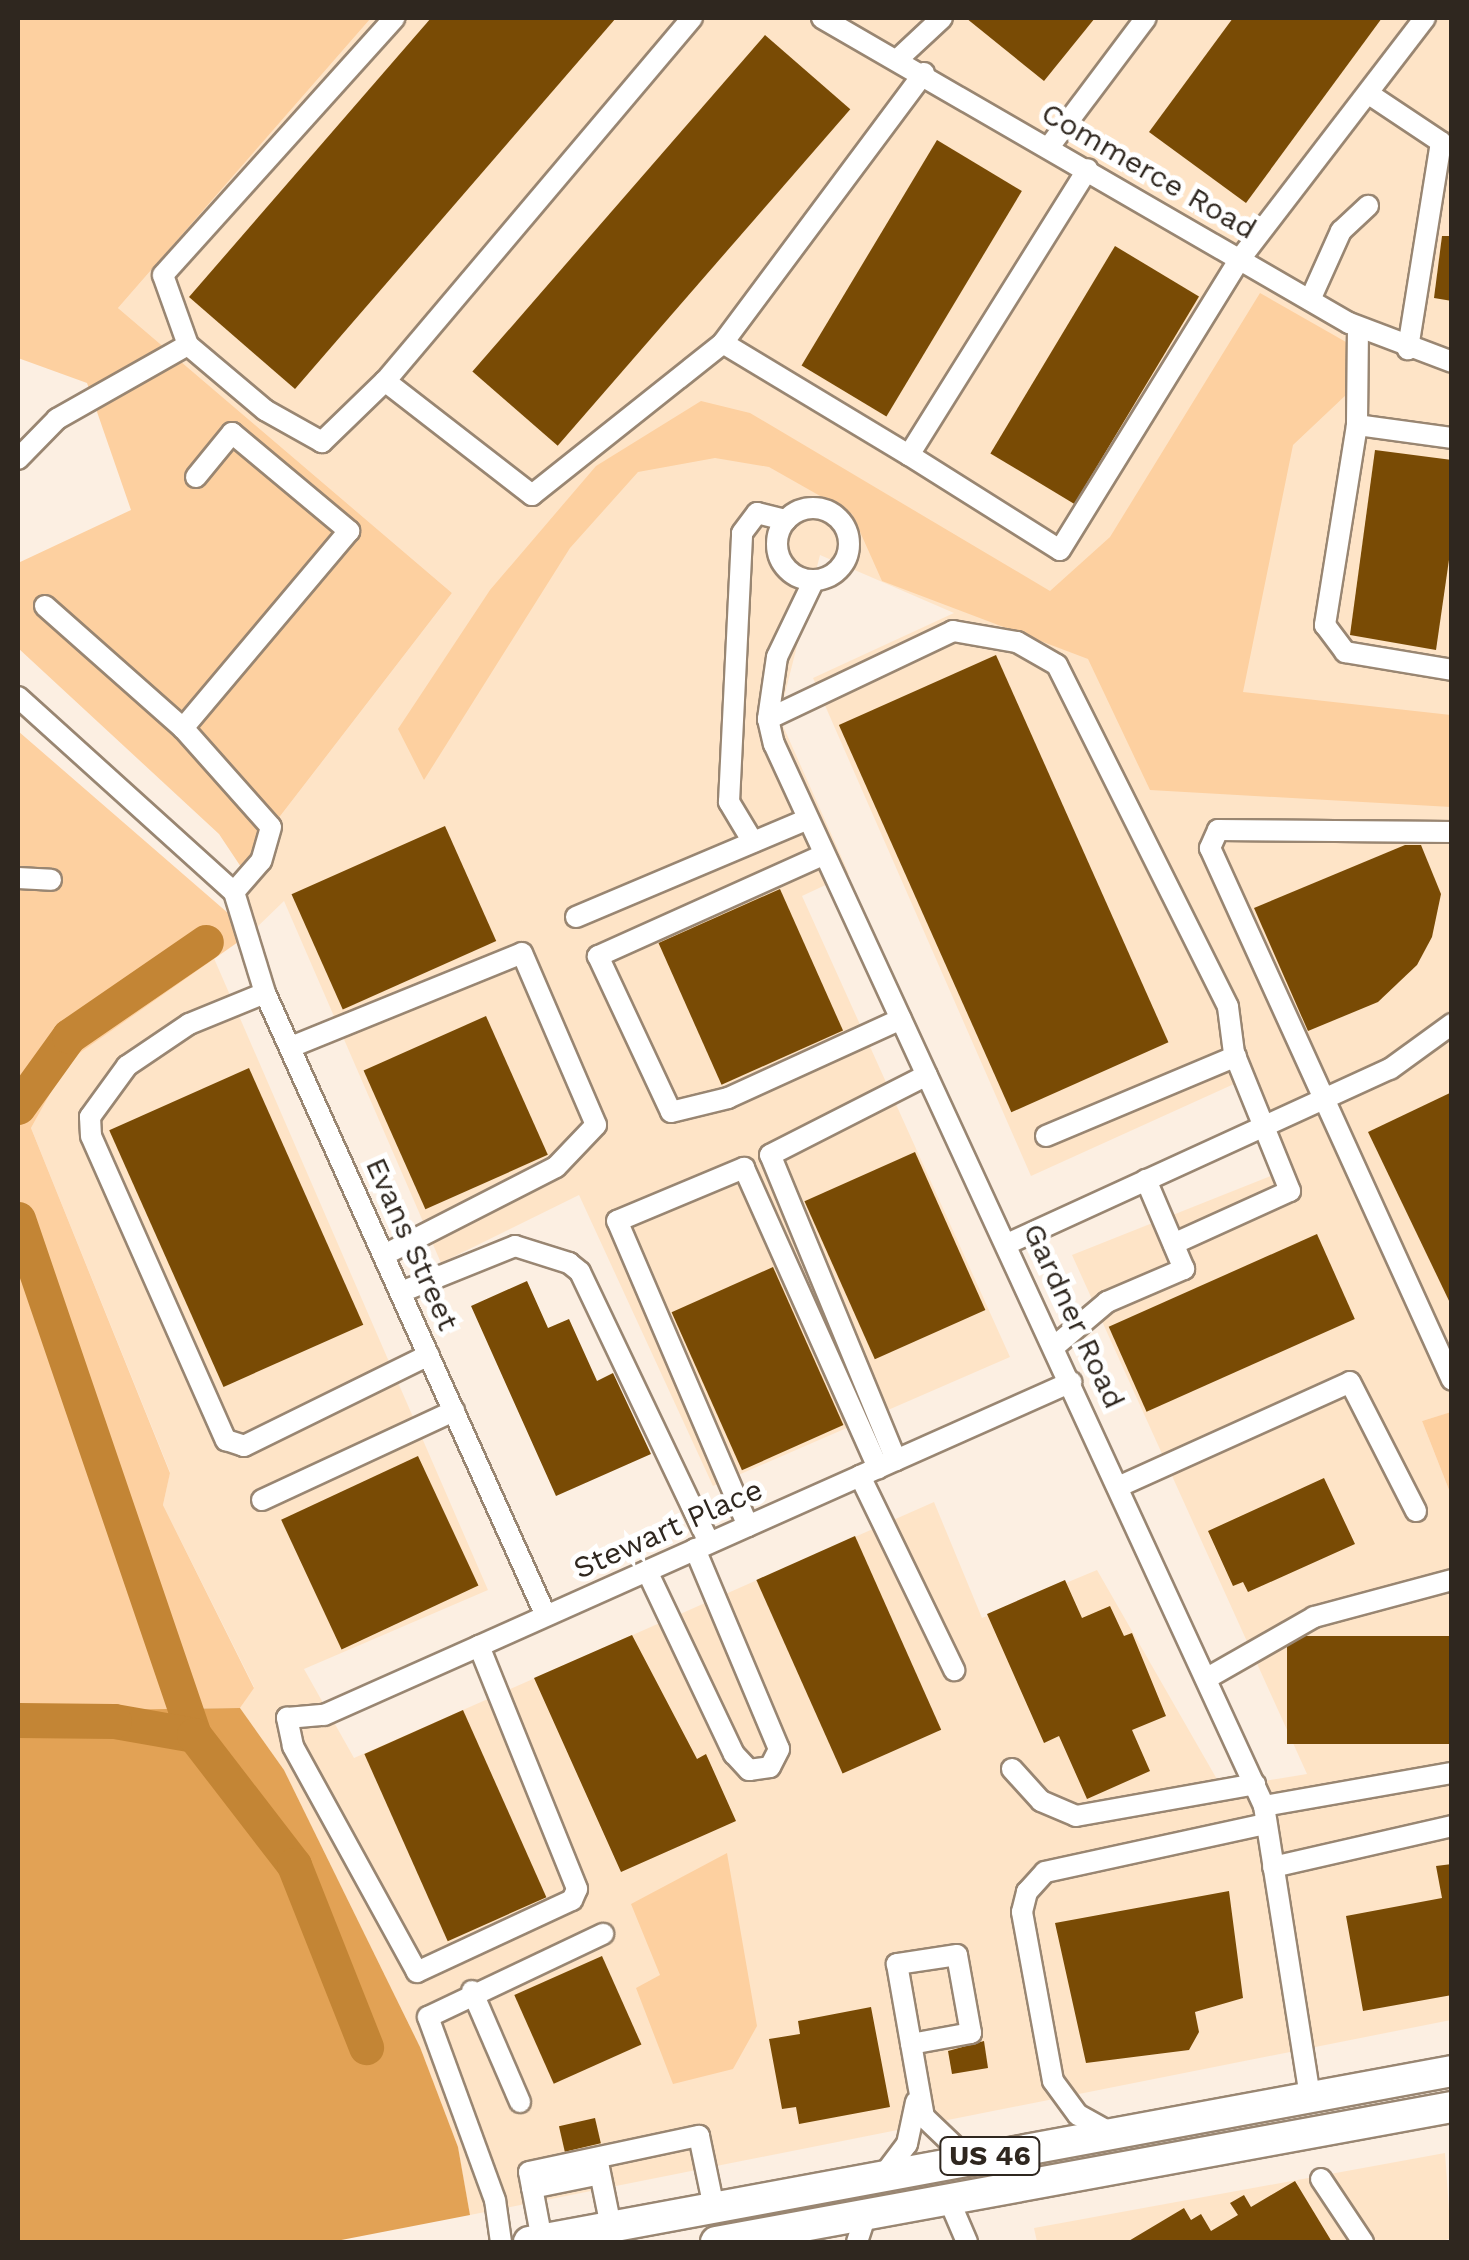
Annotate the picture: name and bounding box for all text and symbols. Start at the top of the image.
street label: Commerce Road [1035,95,1263,247]
street label: Evans Street [358,1152,466,1336]
street label: Gardner Road [1015,1217,1133,1415]
street label: Stewart Place [568,1471,768,1587]
road number: US 46 [938,2133,1042,2179]

